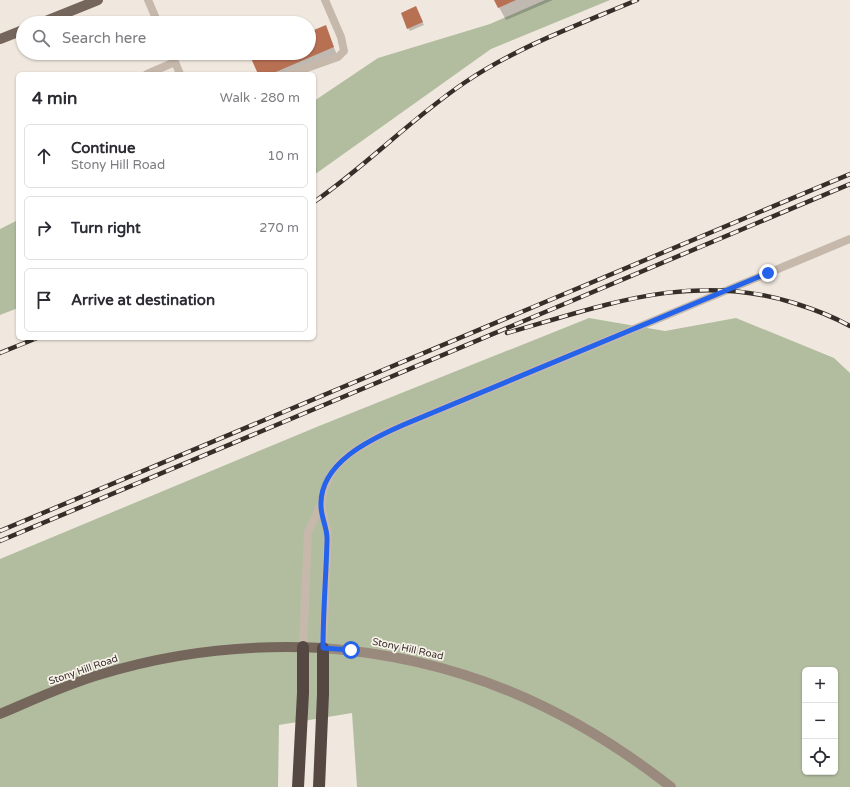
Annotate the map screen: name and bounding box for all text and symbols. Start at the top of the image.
search box [16,16,316,60]
icon: search [30,27,52,49]
text: Search here [62,29,146,47]
text: 4 min [32,88,77,109]
text: Walk · 280 m [220,90,300,106]
text: Continue [71,139,135,157]
icon: ahead [33,145,55,167]
text: 10 m [267,148,299,164]
text: Stony Hill Road [71,157,165,173]
icon: right [33,217,55,239]
text: Turn right [71,219,141,237]
text: 270 m [259,220,299,236]
route end [759,264,777,282]
icon: arrive [33,289,55,311]
text: Arrive at destination [71,291,215,309]
street label: Stony Hill Road [371,636,444,662]
route start [342,641,360,659]
street label: Stony Hill Road [47,652,120,687]
map controls [802,667,838,775]
button: + [802,667,838,703]
button: − [802,703,838,739]
button: locate [802,739,838,775]

